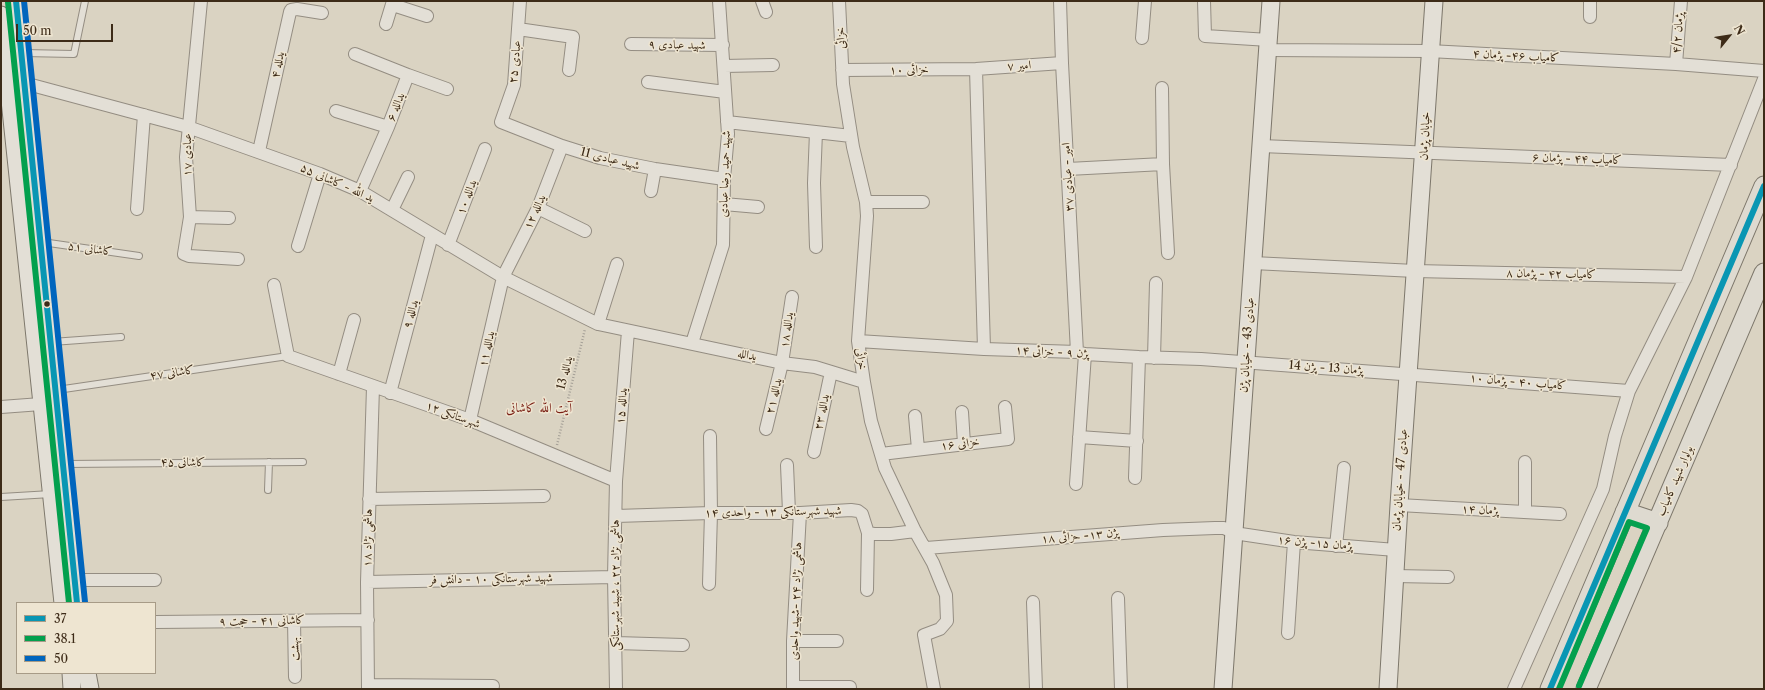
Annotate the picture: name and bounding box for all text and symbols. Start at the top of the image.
street label: پژمان ۴/۲ [1669,12,1687,54]
scale bar [18,16,115,42]
north arrow [1709,16,1749,56]
text: N [1731,22,1748,38]
text: 50 m [23,23,52,38]
street label: خزائی [833,27,849,49]
street label: شهید عبادی ۹ [648,37,706,53]
street label: عبادی ۲۵ [506,40,524,84]
street label: کامیاب ۴۶- پژمان ۴ [1472,47,1560,65]
street label: یدلله ۴ [268,50,288,80]
street label: امیر ۷ [1006,58,1032,74]
street label: خزائی ۱۰ [889,62,929,78]
street label: یدالله ۶ [384,91,408,123]
street label: خیابان پژمان [1417,111,1433,161]
street label: شهید حمید رضا عبادی [716,130,734,218]
street label: عبادی ۱۷ [181,133,195,177]
street label: امیر - عبادی ۳۷ [1059,142,1077,212]
street label: شهید عبادی 11 [579,145,641,173]
street label: کامیاب ۴۴ - پژمان ۶ [1532,150,1622,168]
street label: ید الله - کاشانی ۵۵ [298,160,376,206]
street label: یدالله ۱۰ [454,177,480,217]
street label: یدالله ۱۲ [521,192,549,232]
street label: کاشانی ۵۱ [67,239,113,259]
street label: کامیاب ۴۲ - پژمان ۸ [1506,266,1596,282]
street label: عبادی 43 - خیابان پژن [1236,297,1258,393]
street label: یدالله ۹ [400,298,422,330]
unlabelled marker [42,299,52,309]
street label: یدالله ۱۸ [777,311,797,349]
street label: یدالله ۱۱ [476,330,498,368]
street label: پژن ۹ - خزائی ۱۴ [1015,343,1089,361]
street label: یدالله [736,346,758,364]
street label: خزائی [852,347,870,371]
street label: یدالله 13 [554,355,576,391]
street label: پژمان 13 - پژن 14 [1288,358,1364,378]
street label: کاشانی ۴۷ [149,363,195,383]
street label: کامیاب ۴۰ - پژمان ۱۰ [1469,371,1567,393]
street label: یدالله ۲۱ [763,377,785,415]
street label: یدالله ۱۵ [613,387,631,425]
street label: یدالله ۲۳ [811,393,833,431]
street label: شهرستانکی ۱۲ [424,398,482,432]
district label: آیت الله کاشانی [506,400,572,416]
street label: عبادی 47 - خیابان پژمان [1389,428,1411,532]
street label: خزائی ۱۶ [940,434,980,454]
street label: بولوار شهید کامیاب [1654,443,1696,519]
street label: کاشانی ۴۵ [161,456,205,470]
street label: پژمان ۱۴ [1461,502,1499,518]
street label: شهید شهرستانکی ۱۳ - واحدی ۱۴ [704,504,842,520]
street label: هاشمی نژاد ۱۸ [360,509,376,567]
street label: هاشمی نژاد ۲۲ ، شهید شهرستانکی [609,520,623,650]
street label: پژن ۱۳- حزائی ۱۸ [1041,525,1119,547]
street label: پژمان ۱۵- پژن ۱۶ [1277,533,1353,553]
street label: هاشمی نژاد ۲۴ -شهید واحدی [787,542,805,660]
street label: شهید شهرستانکی ۱۰ - دانش فر [429,571,553,587]
legend [16,602,156,674]
text: 37 [54,611,67,626]
street label: کاشانی ۴۱ - حجت ۹ [219,613,305,629]
text: 38.1 [54,631,76,646]
street label: بهشت [287,637,303,661]
text: 50 [54,651,68,666]

